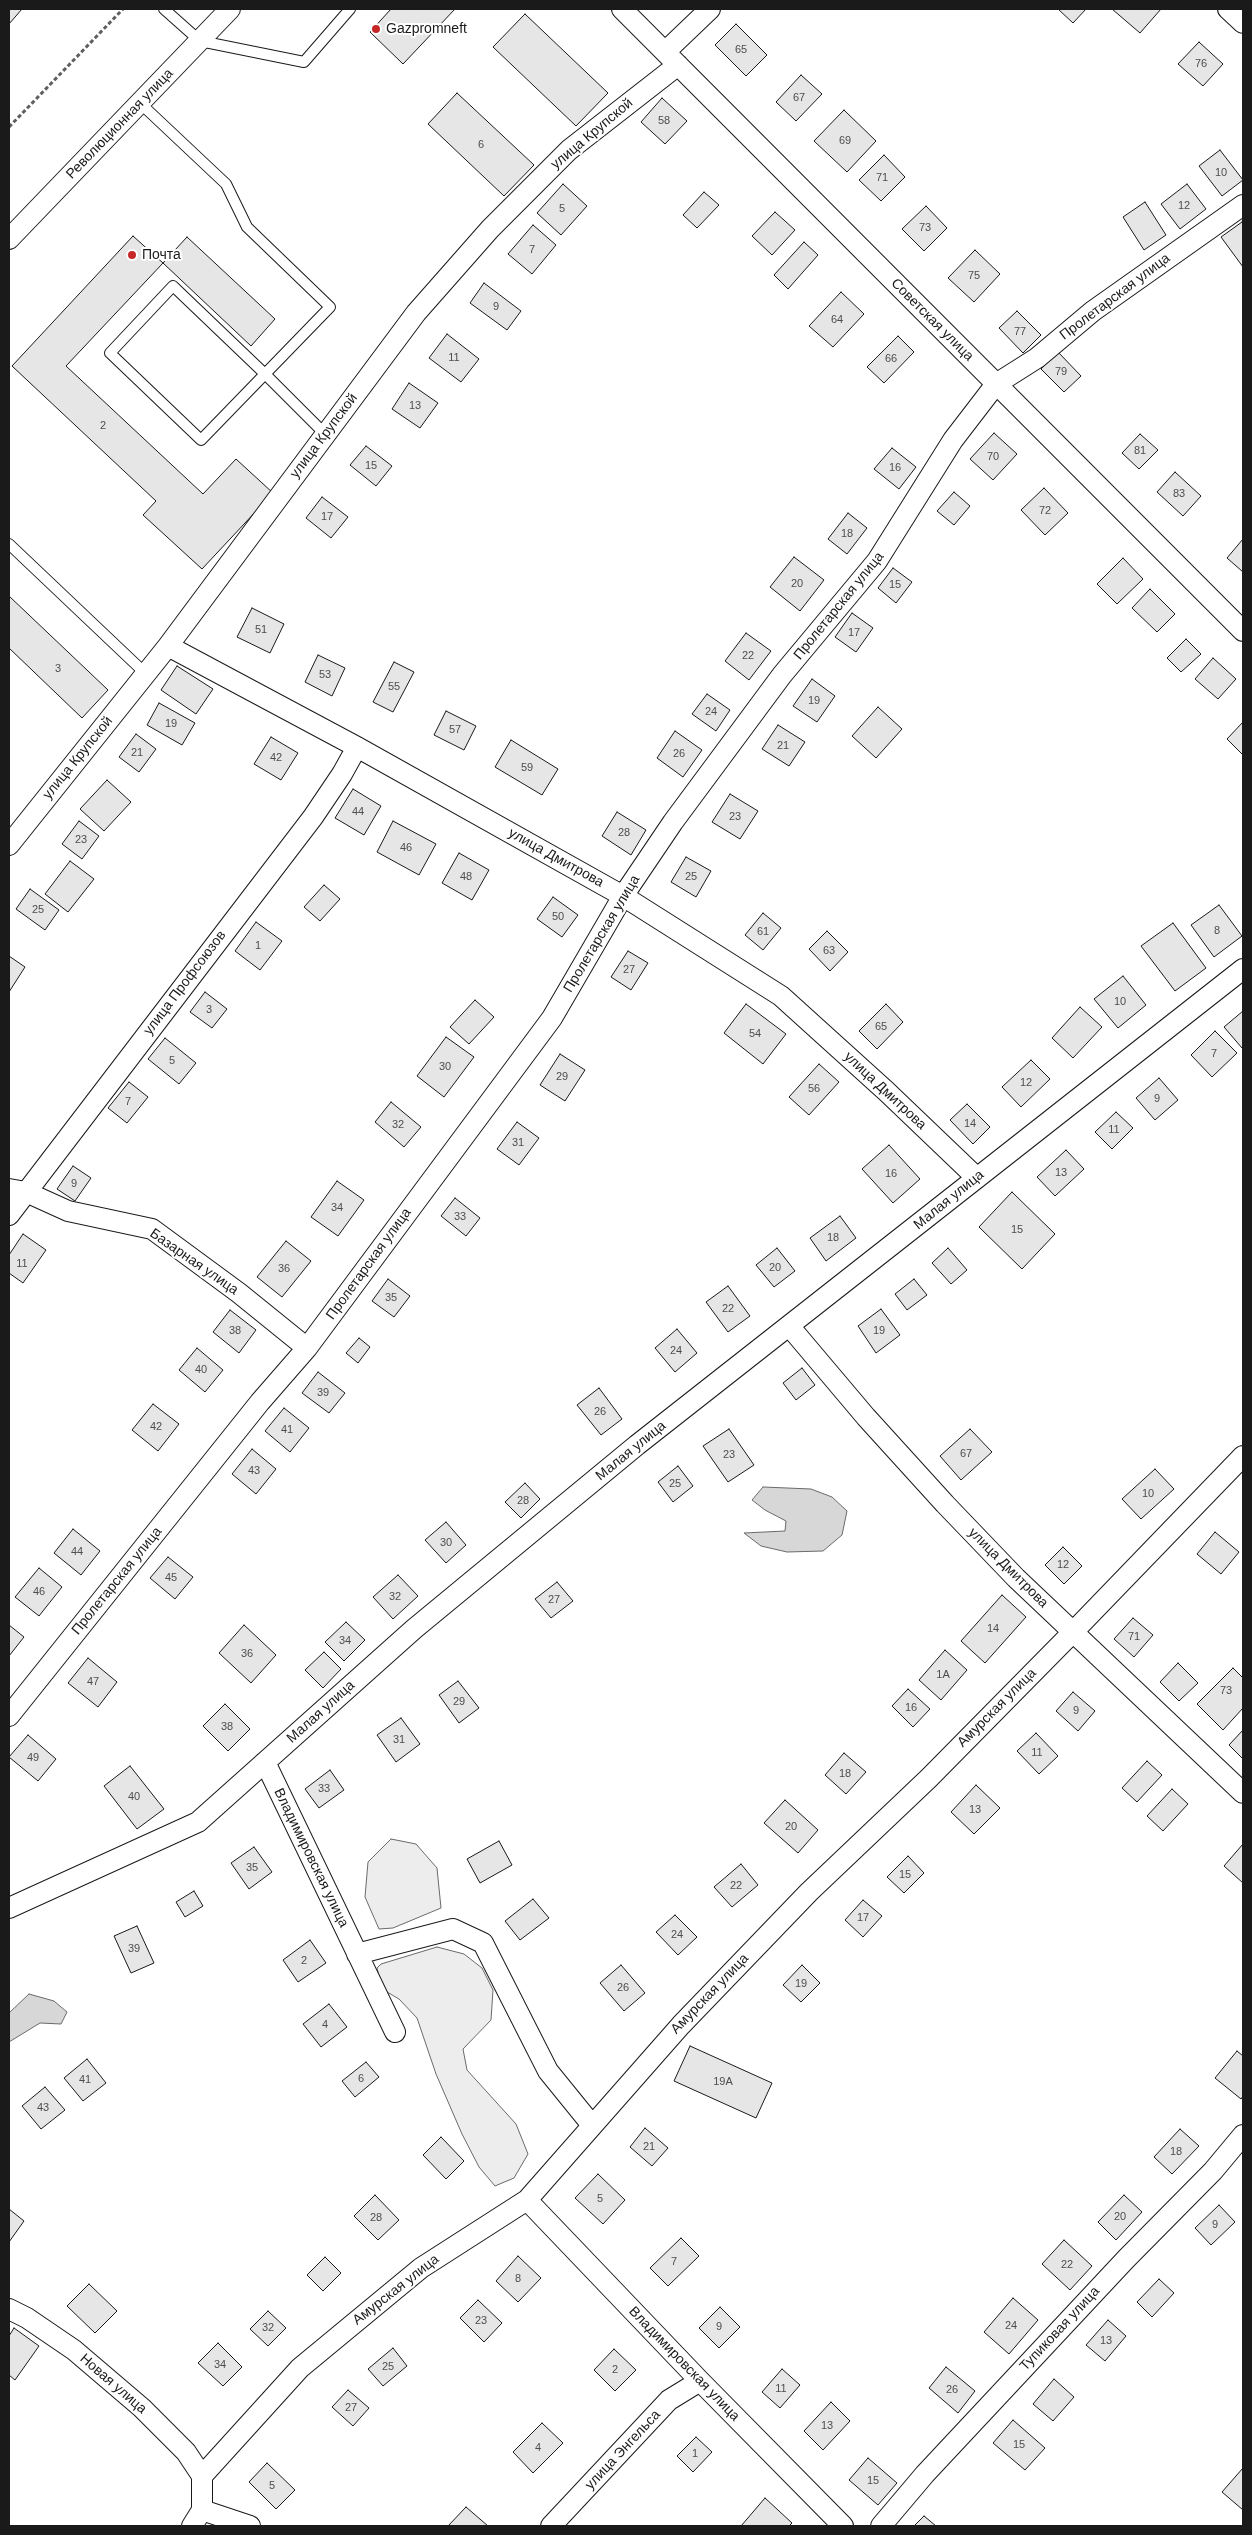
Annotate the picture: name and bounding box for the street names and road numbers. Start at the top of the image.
street label: Революционная улица [63,65,177,183]
street label: улица Крупской [548,95,636,173]
street label: Пролетарская улица [1057,250,1173,344]
street label: Советская улица [887,275,977,365]
street label: улица Крупской [287,390,361,482]
street label: Пролетарская улица [790,549,888,663]
street label: улица Крупской [39,713,117,803]
street label: улица Дмитрова [505,825,607,891]
street label: Пролетарская улица [560,872,644,996]
street label: улица Профсоюзов [140,927,230,1039]
street label: улица Дмитрова [840,1049,930,1133]
street label: Малая улица [910,1167,988,1233]
street label: Пролетарская улица [323,1205,415,1323]
street label: Базарная улица [146,1225,242,1299]
street label: Малая улица [592,1418,670,1484]
street label: Пролетарская улица [68,1524,166,1638]
street label: улица Дмитрова [964,1524,1052,1612]
street label: Амурская улица [954,1665,1040,1751]
street label: Малая улица [284,1677,358,1747]
street label: Владимировская улица [270,1786,352,1930]
street label: Амурская улица [668,1950,752,2038]
street label: Амурская улица [349,2251,443,2329]
street label: Тупиковая улица [1017,2283,1103,2375]
street label: Владимировская улица [625,2303,743,2425]
street label: Новая улица [76,2350,150,2418]
street label: улица Энгельса [582,2407,664,2493]

